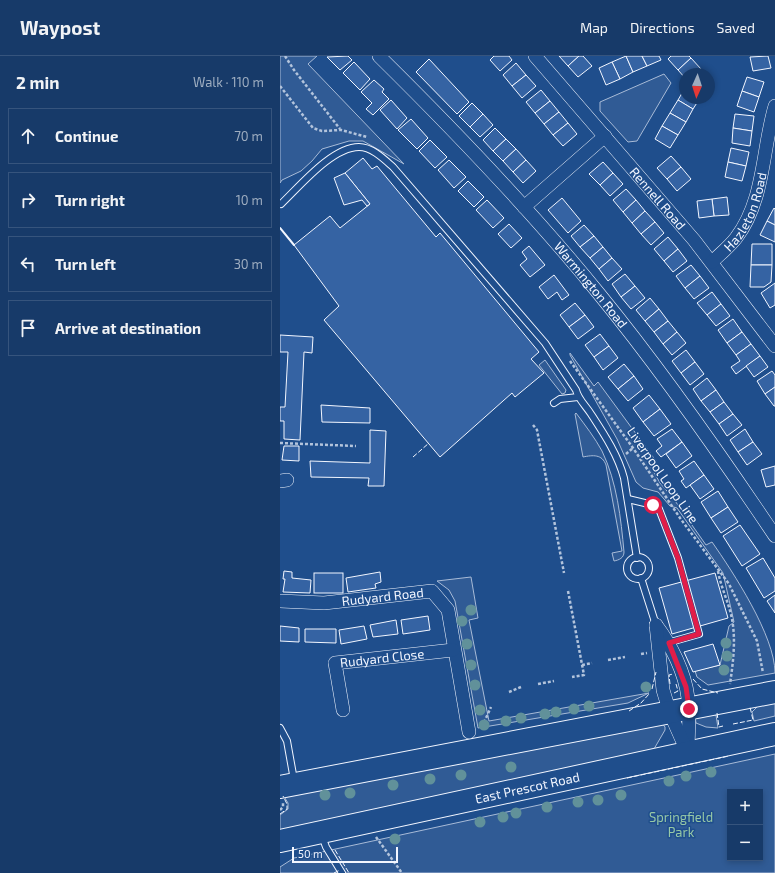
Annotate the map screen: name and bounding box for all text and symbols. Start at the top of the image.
text: Waypost [20,16,100,39]
text: Map [580,19,608,36]
text: Directions [630,19,695,36]
text: Saved [717,19,755,36]
north arrow [679,68,715,104]
text: 2 min [16,72,59,92]
text: Walk · 110 m [193,74,264,90]
icon: ahead [17,125,39,147]
text: Continue [55,127,118,145]
text: 70 m [234,128,263,144]
street label: Rennell Road [627,164,689,233]
street label: Hazleton Road [720,171,770,255]
icon: right [17,189,39,211]
text: Turn right [55,191,125,209]
text: 10 m [236,192,263,208]
street label: Warmington Road [551,238,631,331]
icon: left [17,253,39,275]
text: Turn left [55,255,116,273]
text: 30 m [234,256,263,272]
icon: arrive [17,317,39,339]
text: Arrive at destination [55,319,201,337]
street label: Liverpool Loop Line [624,424,702,526]
route start [644,496,662,514]
street label: Rudyard Road [341,584,424,609]
street label: Rudyard Close [339,645,425,670]
route end [680,700,698,718]
street label: East Prescot Road [473,768,581,807]
map controls [727,789,763,861]
button: + [727,789,763,825]
park label: Springfield Park [649,809,713,840]
button: − [727,825,763,861]
scale bar [292,845,398,864]
text: 50 m [298,847,323,860]

